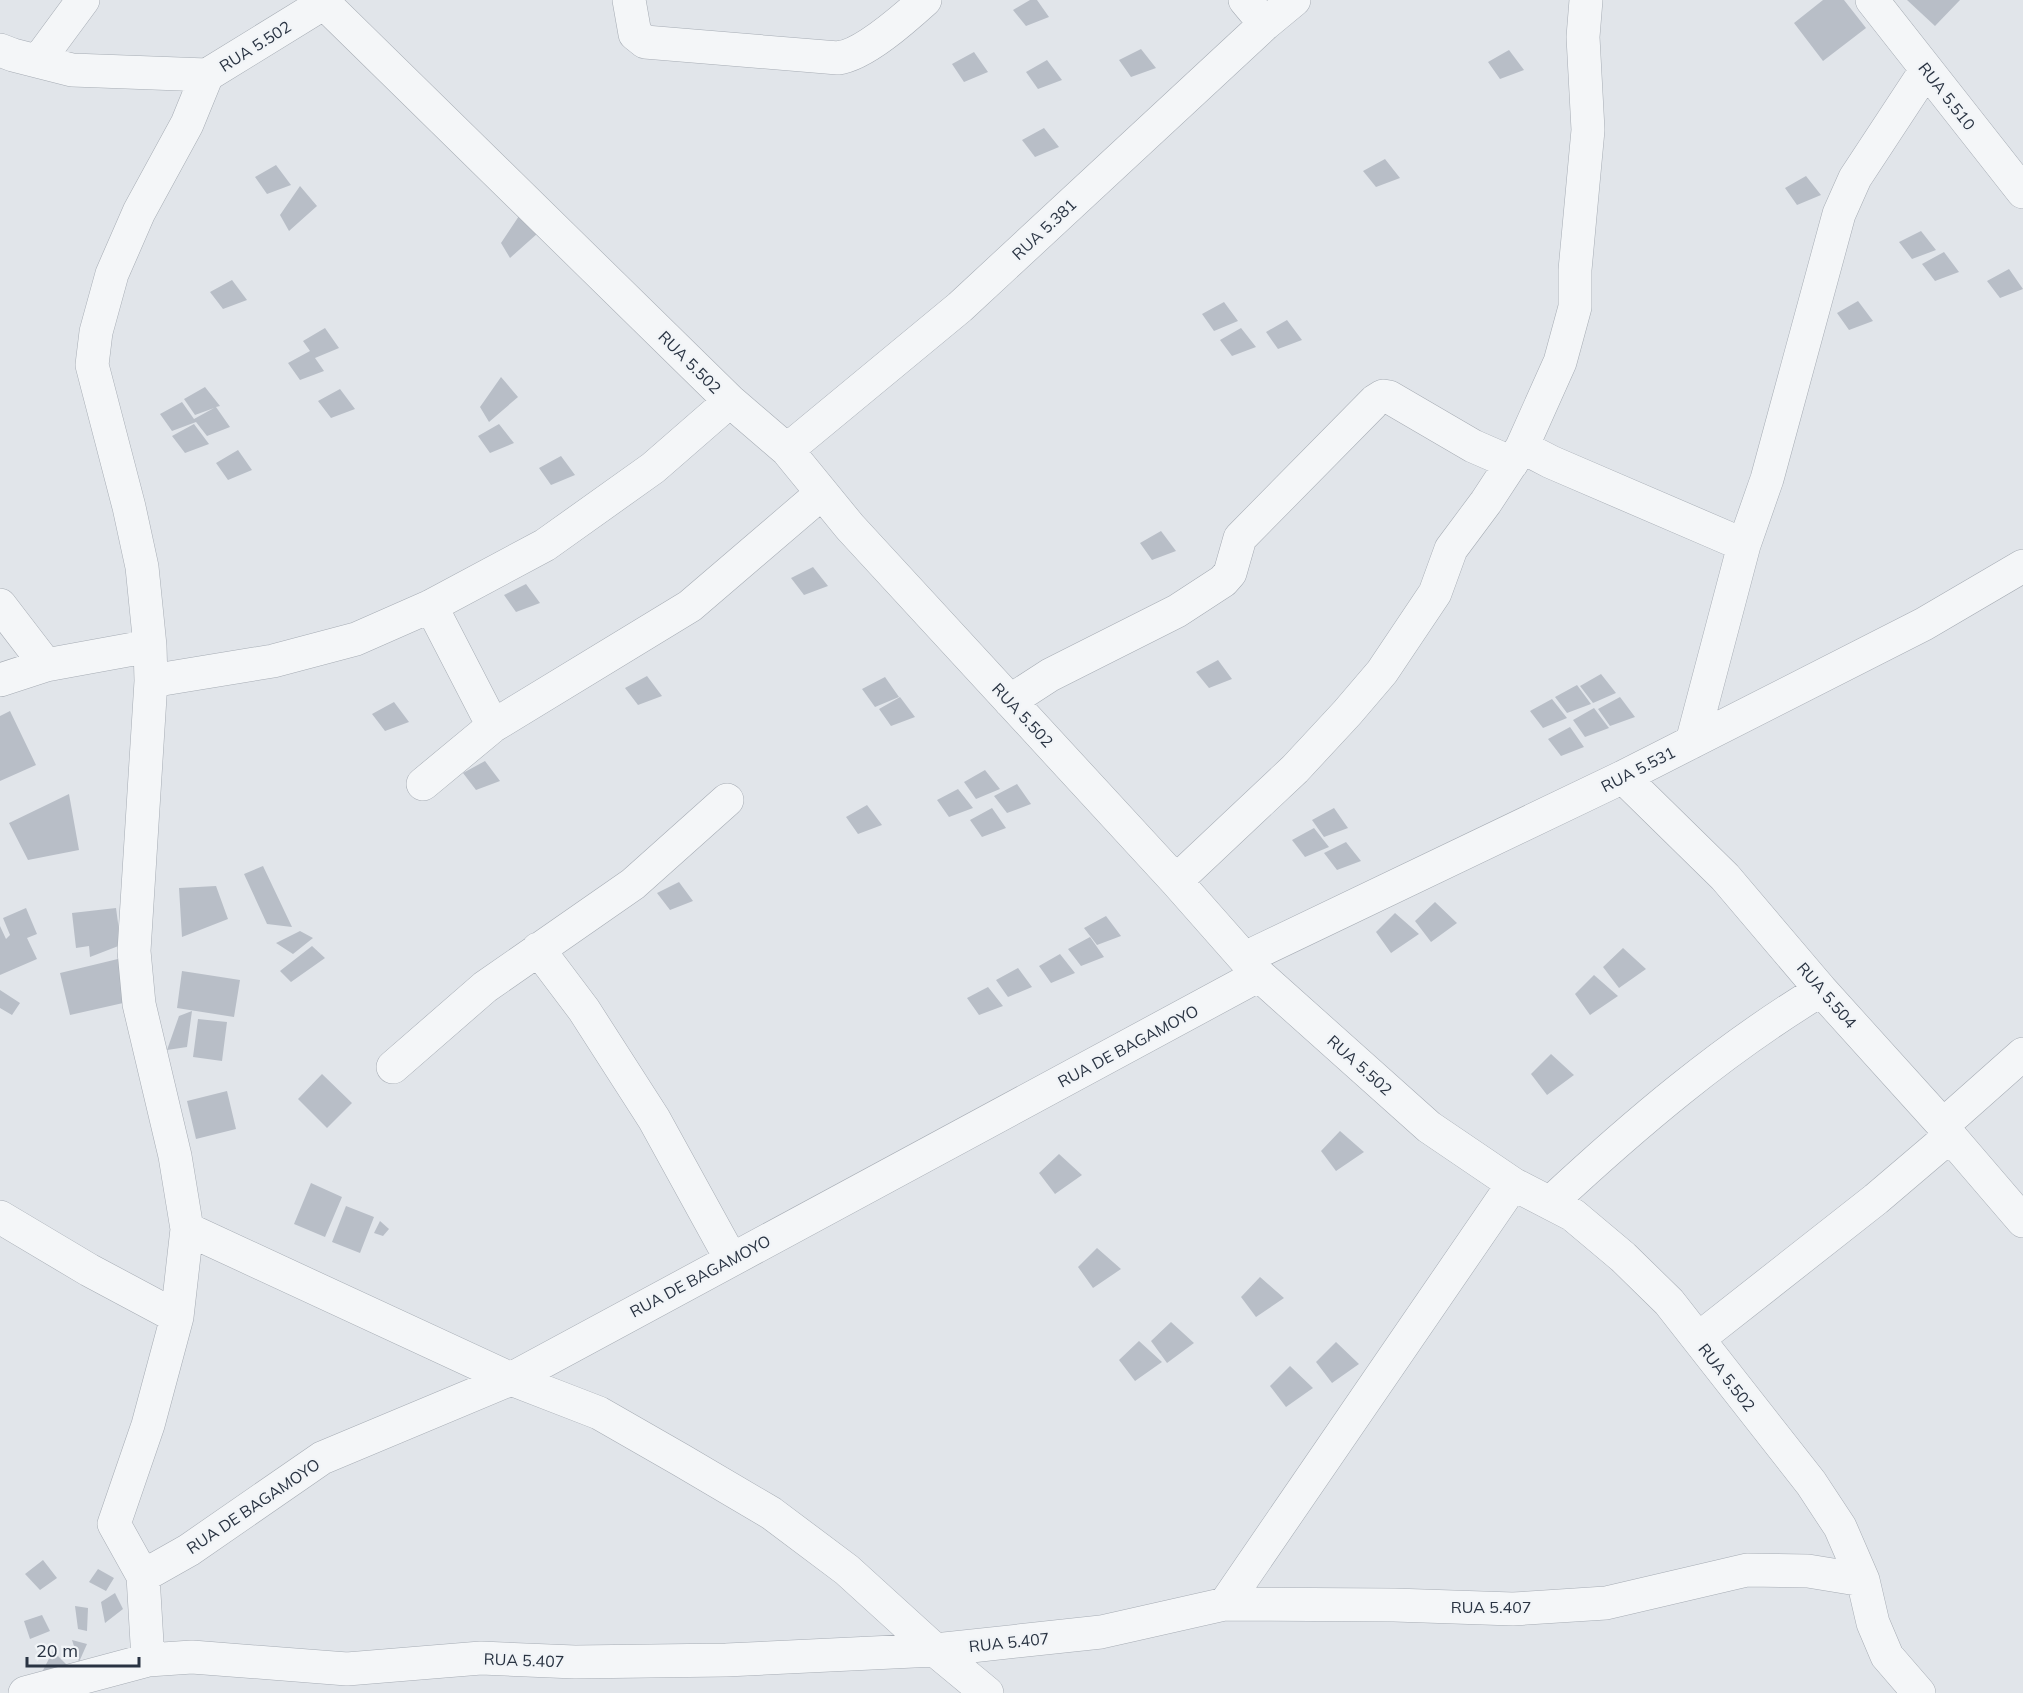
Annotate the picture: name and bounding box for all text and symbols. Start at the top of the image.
street label: RUA 5.502 [216,16,294,76]
street label: RUA 5.510 [1914,58,1980,134]
street label: RUA 5.381 [1008,194,1080,264]
street label: RUA 5.502 [654,326,726,398]
street label: RUA 5.502 [988,679,1058,751]
street label: RUA 5.531 [1598,742,1678,796]
street label: RUA 5.504 [1793,958,1861,1032]
street label: RUA DE BAGAMOYO [1054,1000,1202,1092]
street label: RUA 5.502 [1323,1031,1397,1099]
street label: RUA DE BAGAMOYO [626,1230,774,1322]
street label: RUA 5.502 [1694,1339,1760,1415]
street label: RUA DE BAGAMOYO [182,1454,324,1558]
street label: RUA 5.407 [1451,1597,1531,1617]
street label: RUA 5.407 [968,1628,1050,1656]
scale bar [27,1630,140,1668]
text: 20 m [36,1639,78,1662]
street label: RUA 5.407 [483,1649,565,1671]

